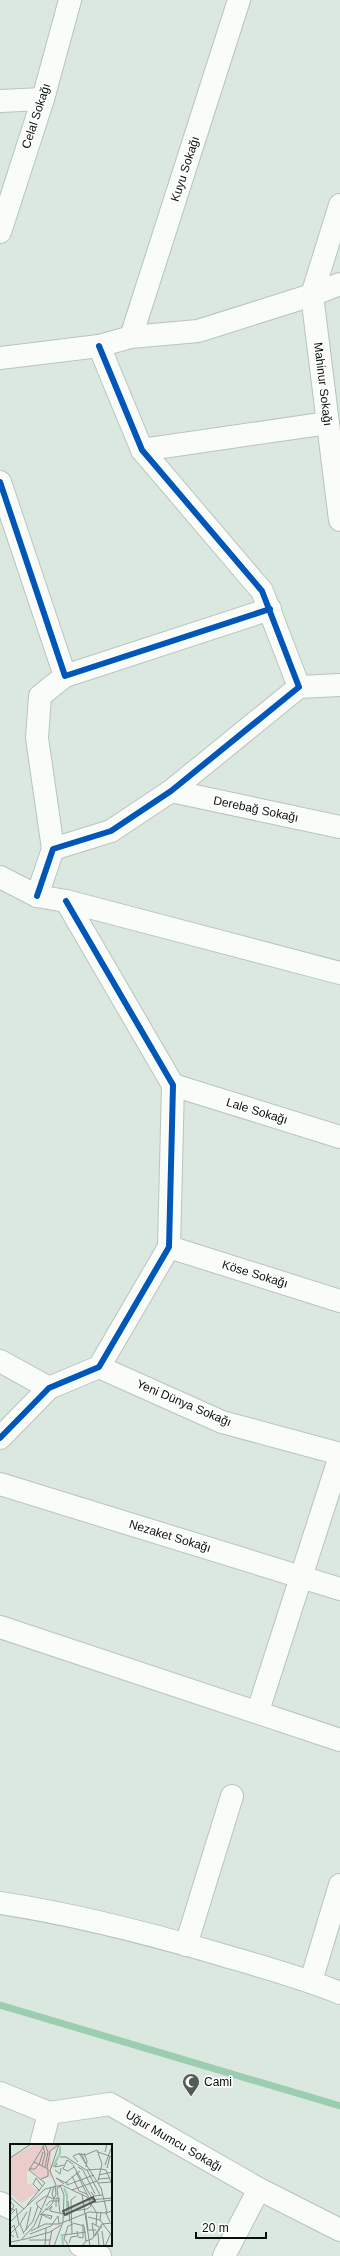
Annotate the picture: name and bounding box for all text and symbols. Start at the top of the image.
street label: Celal Sokağı [19,81,53,151]
street label: Kuyu Sokağı [168,134,202,204]
street label: Mahinur Sokağı [311,341,335,427]
street label: Derebağ Sokağı [212,793,300,825]
street label: Lale Sokağı [225,1095,289,1127]
street label: Köse Sokağı [220,1257,290,1291]
street label: Yeni Dünya Sokağı [134,1377,234,1429]
street label: Nezaket Sokağı [127,1517,213,1555]
mosque icon: Cami [181,2072,201,2097]
place label: Cami [204,2075,232,2089]
street label: Uğur Mumcu Sokağı [123,2108,225,2174]
inset map [10,2144,112,2246]
scale bar [196,2214,266,2240]
text: 20 m [202,2221,229,2235]

